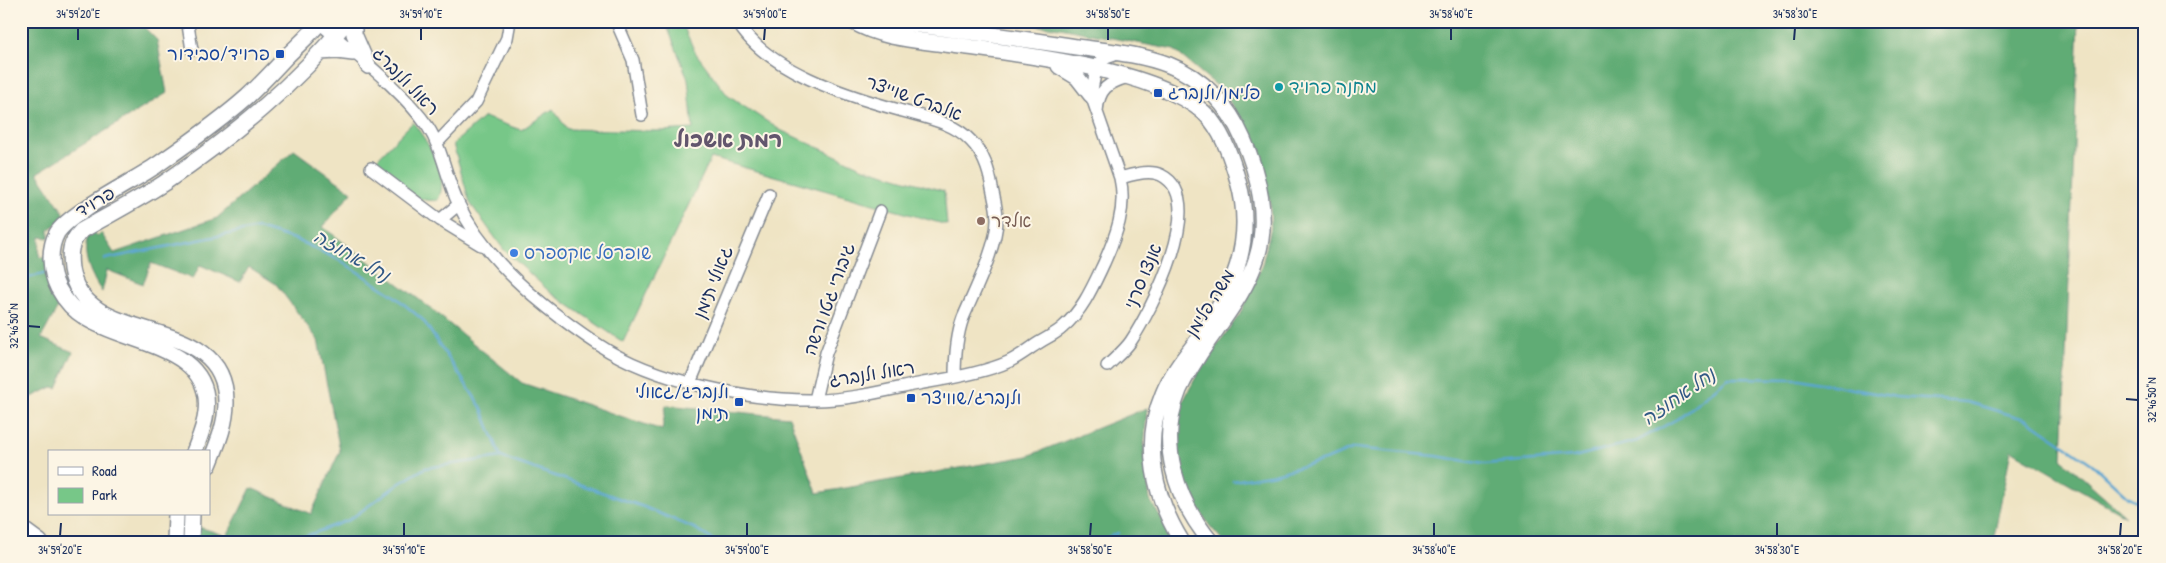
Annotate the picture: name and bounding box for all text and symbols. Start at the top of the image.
text: 34°59'20"E [56,5,101,22]
text: 34°59'10"E [400,5,443,22]
text: 34°59'00"E [743,5,788,22]
text: 34°58'50"E [1086,5,1131,22]
text: 34°58'40"E [1429,5,1474,22]
text: 34°58'30"E [1773,5,1818,22]
place label: פרויד/סבידור [167,41,270,66]
street label: ראול ולנברג [367,41,445,120]
marker: פרויד/סבידור [274,48,286,60]
street label: אלברט שוייצר [863,69,966,127]
place label: מחנה פרויד [1289,74,1377,99]
place label: פלימן/ולנברג [1168,80,1260,105]
marker: מחנה פרויד [1273,81,1285,93]
marker: פלימן/ולנברג [1152,87,1164,99]
district label: רמת אשכול [673,124,783,154]
street label: פרויד [70,180,119,223]
place label: אלדר [991,208,1031,233]
marker: אלדר [975,215,987,227]
water label: נחל אחוזה [309,223,396,288]
street label: גיבורי גטו ורשה [797,239,861,359]
street label: אנצו סרני [1118,239,1168,312]
place label: שופרסל אקספרס [524,240,651,265]
street label: גאולי תימן [687,242,738,322]
marker: שופרסל אקספרס [508,247,520,259]
street label: משה פלימן [1179,264,1240,341]
text: 32°46'50"N [5,303,22,349]
street label: ראול ולנברג [827,354,917,393]
water label: נחל אחוזה [1636,360,1721,431]
text: 32°46'50"N [2143,377,2160,423]
place label: ולנברג/גאולי תימן [635,379,729,425]
place label: ולנברג/שוויצר [921,385,1021,410]
marker: ולנברג/שוויצר [905,392,917,404]
marker: ולנברג/גאולי תימן [733,396,745,408]
legend [48,450,210,516]
text: Road [92,460,117,481]
text: Park [92,484,117,505]
text: 34°59'20"E [38,541,83,558]
text: 34°59'10"E [383,541,426,558]
text: 34°59'00"E [725,541,770,558]
text: 34°58'50"E [1068,541,1113,558]
text: 34°58'40"E [1412,541,1457,558]
text: 34°58'30"E [1755,541,1800,558]
text: 34°58'20"E [2098,541,2143,558]

